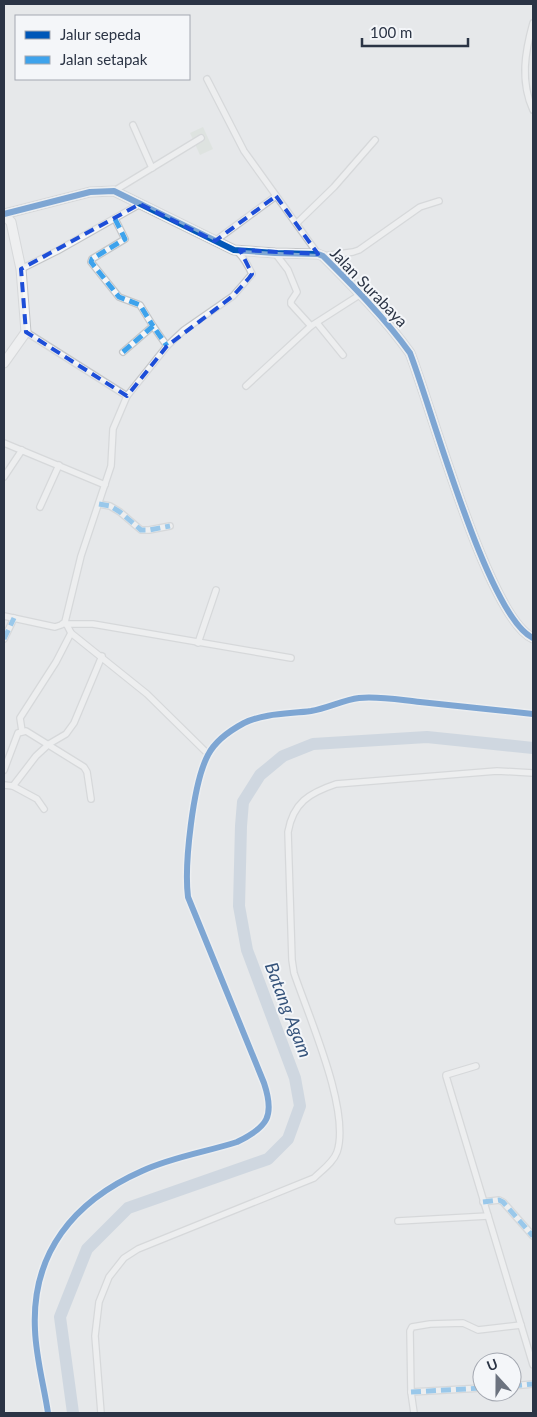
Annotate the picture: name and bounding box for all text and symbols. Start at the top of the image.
legend [15,15,190,80]
scale bar [362,15,468,47]
text: 100 m [370,23,412,41]
text: Jalur sepeda [60,25,141,43]
text: Jalan setapak [60,50,148,68]
street label: Jalan Surabaya [327,243,412,330]
water label: Batang Agam [261,959,317,1060]
north arrow [472,1352,522,1402]
text: U [484,1355,500,1374]

